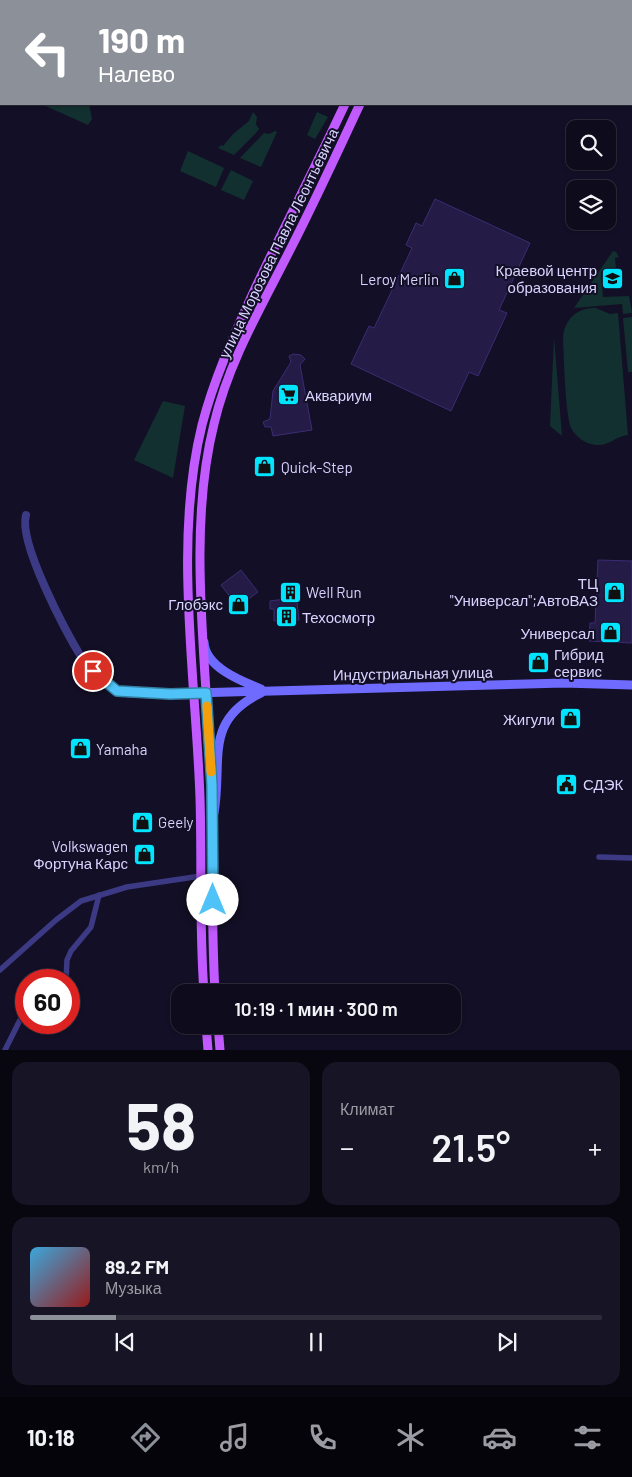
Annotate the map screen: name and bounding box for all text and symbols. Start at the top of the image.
text: 190 m [98,18,185,60]
icon: left [15,20,80,85]
text: Налево [98,60,175,86]
map controls [566,120,616,230]
button: search [566,120,616,170]
street label: улица Морозова Павла Леонтьевича [214,125,342,361]
button: layers [566,180,616,230]
place label: Краевой центр образования [495,261,597,296]
shop icon: Leroy Merlin [443,267,467,291]
school or university icon: Краевой центр образования [601,267,625,291]
place label: Leroy Merlin [360,270,439,288]
supermarket icon: Аквариум [277,383,301,407]
place label: Аквариум [305,386,372,404]
shop icon: Quick-Step [253,455,277,479]
place label: Quick-Step [281,458,353,476]
place label: ТЦ "Универсал";АвтоВАЗ [450,574,598,609]
building icon: Well Run [278,580,302,604]
shop icon: ТЦ "Универсал";АвтоВАЗ [602,580,626,604]
place label: Well Run [306,583,362,601]
shop icon: Глобэкс [227,592,251,616]
place label: Глобэкс [168,595,223,613]
building icon: Техосмотр [274,605,298,629]
place label: Техосмотр [302,608,375,626]
shop icon: Универсал [599,621,623,645]
place label: Универсал [520,624,595,642]
place label: Гибрид сервис [554,645,604,680]
pin [72,650,114,692]
shop icon: Гибрид сервис [526,651,550,675]
icon: arrive [79,657,107,685]
street label: Индустриальная улица [333,663,494,683]
shop icon: Жигули [559,707,583,731]
place label: Жигули [503,710,555,728]
shop icon: Yamaha [68,737,92,761]
place label: Yamaha [96,740,147,758]
public building icon: СДЭК [555,772,579,796]
place label: СДЭК [583,775,623,793]
shop icon: Geely [130,810,154,834]
place label: Geely [158,813,194,831]
place label: Volkswagen Фортуна Карс [33,837,128,872]
shop icon: Volkswagen Фортуна Карс [132,843,156,867]
position arrow [186,873,238,925]
speed limit sign: 60 [15,969,80,1034]
text: 10:19 · 1 мин · 300 m [234,997,398,1020]
text: 58 [126,1085,196,1163]
text: Климат [340,1099,394,1118]
text: 21.5° [432,1124,510,1170]
text: − [340,1130,354,1164]
text: + [588,1130,602,1164]
text: km/h [143,1157,179,1176]
text: 89.2 FM [105,1255,169,1278]
text: Музыка [105,1278,162,1297]
icon: previous [111,1328,139,1356]
icon: pause [302,1328,330,1356]
icon: next [493,1328,521,1356]
icon: directions [128,1420,163,1455]
icon: music [217,1420,252,1455]
icon: phone [305,1420,340,1455]
icon: climate [393,1420,428,1455]
icon: car [482,1420,517,1455]
icon: filters [570,1420,605,1455]
text: 10:18 [27,1424,75,1450]

